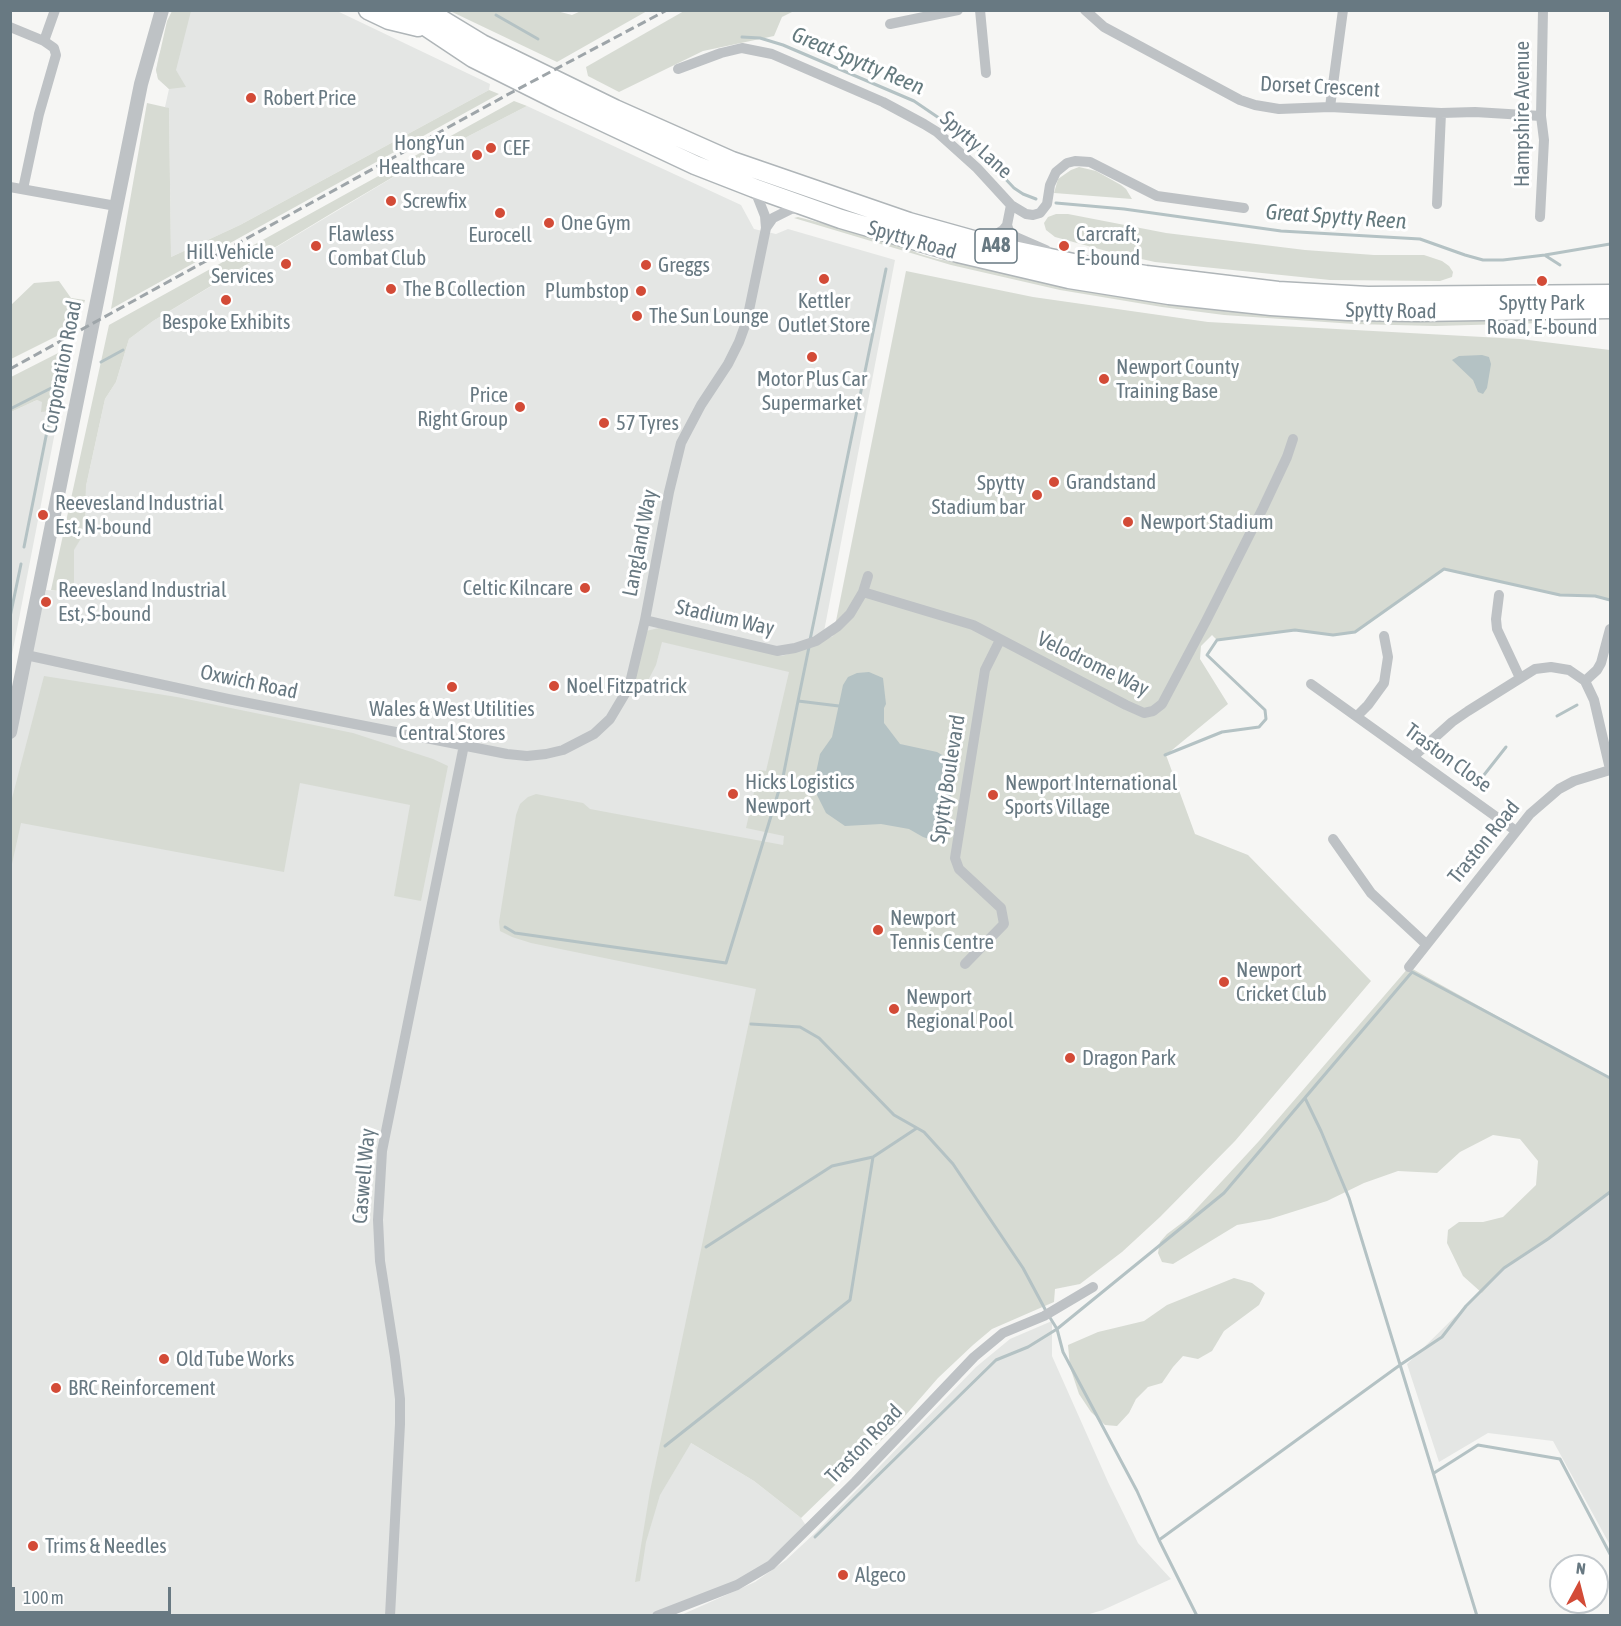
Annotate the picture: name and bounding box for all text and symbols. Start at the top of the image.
water label: Great Spytty Reen [788,21,928,101]
street label: Hampshire Avenue [1509,41,1535,187]
street label: Dorset Crescent [1260,71,1380,103]
place label: Robert Price [263,85,356,111]
marker: Robert Price [244,91,258,105]
street label: Spytty Lane [935,106,1017,184]
place label: HongYun Healthcare [378,130,465,180]
place label: CEF [503,135,530,161]
marker: CEF [484,141,498,155]
marker: HongYun Healthcare [470,148,484,162]
place label: Screwfix [403,188,467,214]
marker: Screwfix [384,194,398,208]
water label: Great Spytty Reen [1265,199,1407,235]
marker: Eurocell [493,206,507,220]
place label: One Gym [561,210,631,236]
street label: Spytty Road [865,215,959,265]
marker: One Gym [542,216,556,230]
place label: Flawless Combat Club [328,221,426,271]
place label: Carcraft, E-bound [1076,221,1140,271]
place label: Eurocell [468,222,532,248]
road number: A48 [975,229,1017,263]
place label: Hill Vehicle Services [186,239,274,289]
marker: Flawless Combat Club [309,239,323,253]
marker: Carcraft, E-bound [1057,239,1071,253]
place label: Greggs [658,252,710,278]
marker: Hill Vehicle Services [279,257,293,271]
marker: Greggs [639,258,653,272]
marker: Kettler Outlet Store [817,272,831,286]
marker: Spytty Park Road, E-bound [1535,274,1549,288]
place label: The B Collection [403,276,526,302]
place label: Plumbstop [545,278,629,304]
marker: The B Collection [384,282,398,296]
marker: Plumbstop [634,284,648,298]
place label: Kettler Outlet Store [778,288,870,338]
place label: Spytty Park Road, E-bound [1486,290,1598,340]
marker: Bespoke Exhibits [219,293,233,307]
street label: Corporation Road [37,298,87,436]
street label: Spytty Road [1345,298,1437,324]
place label: The Sun Lounge [649,303,769,329]
place label: Bespoke Exhibits [162,309,290,335]
marker: The Sun Lounge [630,309,644,323]
marker: Motor Plus Car Supermarket [805,350,819,364]
place label: Newport County Training Base [1116,354,1239,404]
place label: Motor Plus Car Supermarket [757,366,867,416]
marker: Newport County Training Base [1097,372,1111,386]
place label: Price Right Group [417,382,508,432]
marker: Price Right Group [513,400,527,414]
place label: 57 Tyres [616,410,679,436]
marker: 57 Tyres [597,416,611,430]
place label: Grandstand [1066,469,1156,495]
place label: Spytty Stadium bar [932,470,1025,520]
marker: Grandstand [1047,475,1061,489]
street label: Langland Way [617,487,663,599]
marker: Spytty Stadium bar [1030,488,1044,502]
place label: Reevesland Industrial Est, N-bound [55,490,223,540]
marker: Reevesland Industrial Est, N-bound [36,508,50,522]
place label: Newport Stadium [1140,509,1274,535]
marker: Newport Stadium [1121,515,1135,529]
place label: Celtic Kilncare [463,575,573,601]
place label: Reevesland Industrial Est, S-bound [58,577,226,627]
marker: Celtic Kilncare [578,581,592,595]
street label: Stadium Way [673,594,777,642]
marker: Reevesland Industrial Est, S-bound [39,595,53,609]
street label: Velodrome Way [1033,626,1153,702]
street label: Oxwich Road [198,659,300,705]
place label: Noel Fitzpatrick [566,673,687,699]
marker: Noel Fitzpatrick [547,679,561,693]
marker: Wales & West Utilities Central Stores [445,680,459,694]
place label: Wales & West Utilities Central Stores [369,696,535,746]
street label: Spytty Boulevard [925,713,971,845]
street label: Traston Close [1400,718,1496,798]
place label: Hicks Logistics Newport [745,769,855,819]
place label: Newport International Sports Village [1005,770,1177,820]
marker: Hicks Logistics Newport [726,787,740,801]
marker: Newport International Sports Village [986,788,1000,802]
street label: Traston Road [1443,795,1525,889]
place label: Newport Tennis Centre [890,905,994,955]
marker: Newport Tennis Centre [871,923,885,937]
place label: Newport Cricket Club [1236,957,1327,1007]
marker: Newport Cricket Club [1217,975,1231,989]
place label: Newport Regional Pool [906,984,1014,1034]
marker: Newport Regional Pool [887,1002,901,1016]
place label: Dragon Park [1082,1045,1176,1071]
marker: Dragon Park [1063,1051,1077,1065]
street label: Caswell Way [347,1127,381,1225]
place label: Old Tube Works [176,1346,294,1372]
marker: Old Tube Works [157,1352,171,1366]
place label: BRC Reinforcement [68,1375,216,1401]
marker: BRC Reinforcement [49,1381,63,1395]
street label: Traston Road [820,1399,908,1489]
place label: Trims & Needles [45,1533,167,1559]
marker: Trims & Needles [26,1539,40,1553]
north arrow [1549,1554,1609,1614]
text: N [1575,1559,1587,1578]
place label: Algeco [855,1562,906,1588]
marker: Algeco [836,1568,850,1582]
scale bar [15,1575,174,1613]
text: 100 m [23,1587,64,1608]

